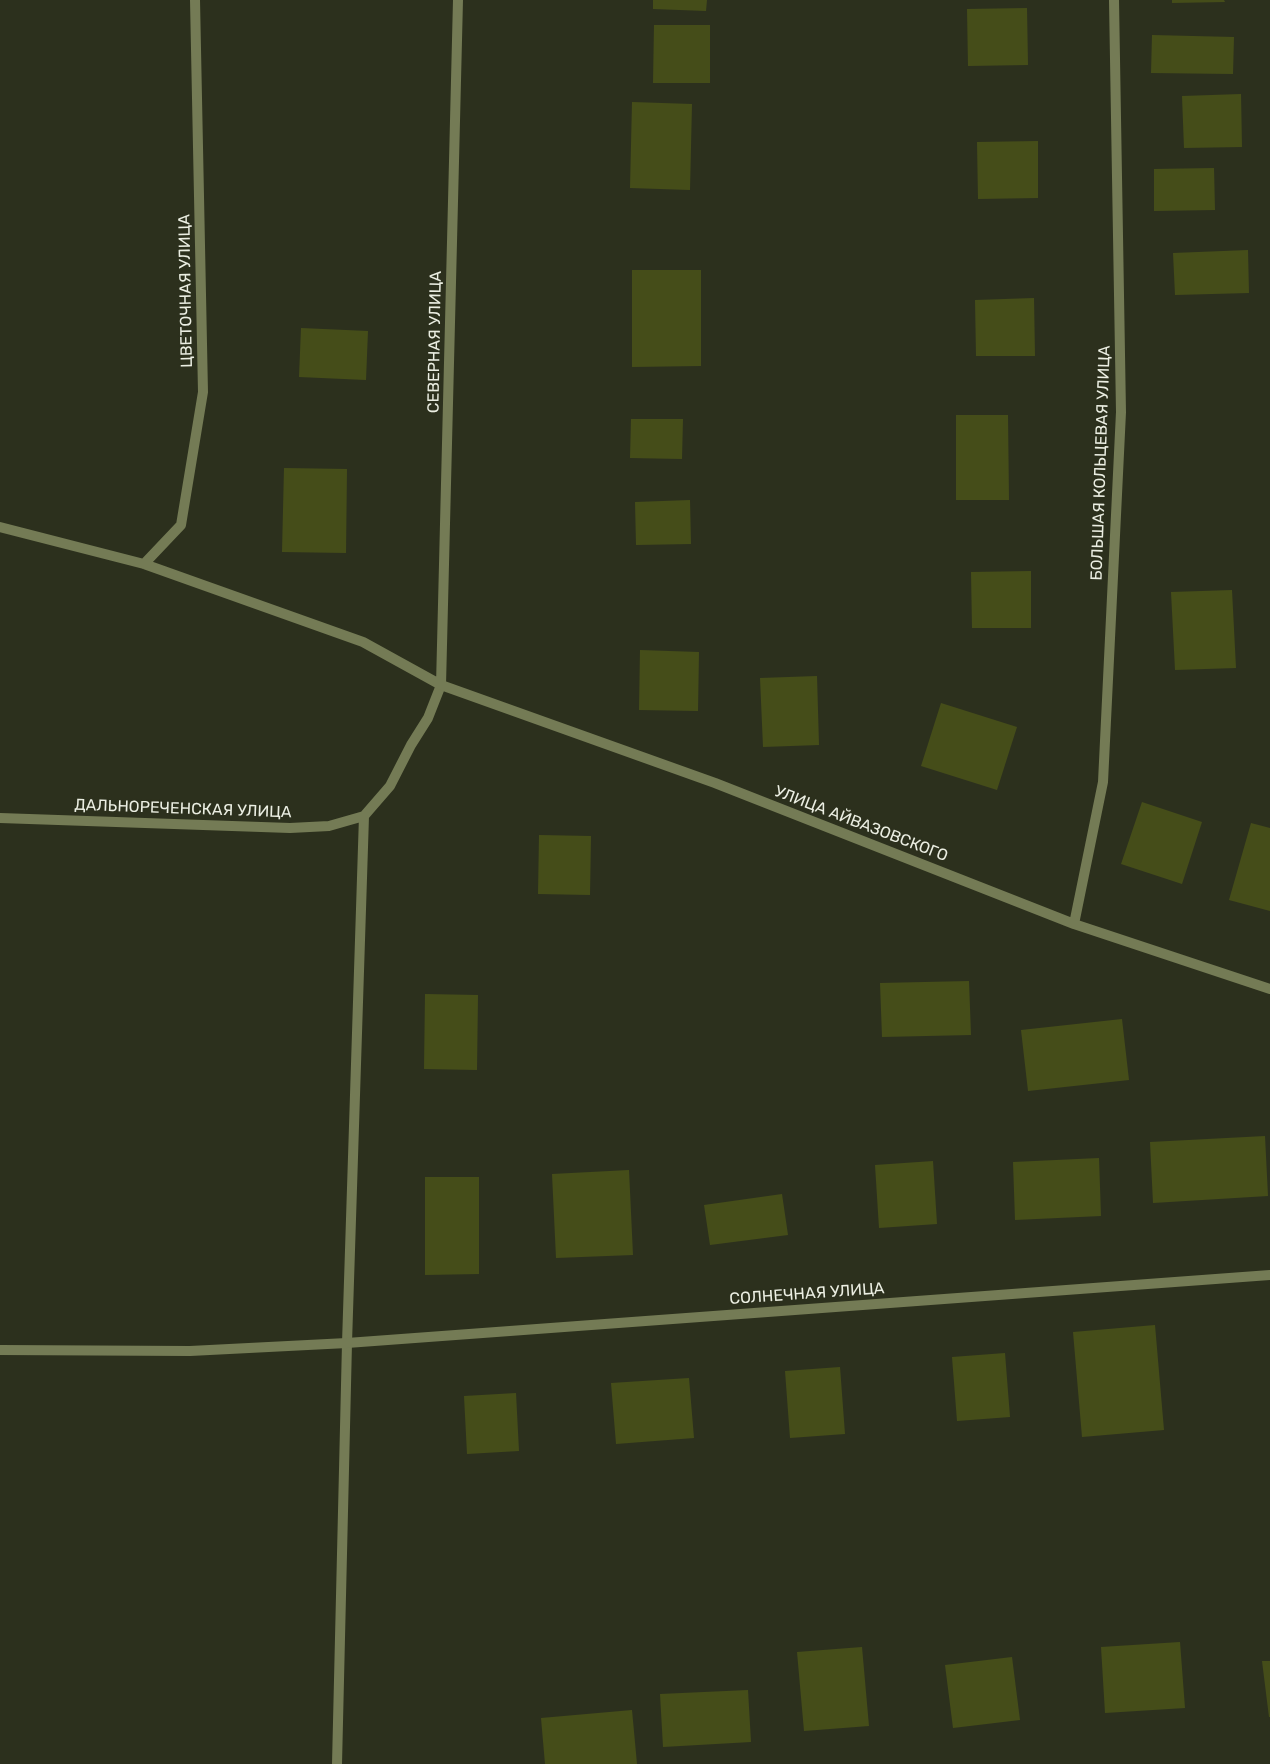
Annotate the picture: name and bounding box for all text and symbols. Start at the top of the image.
street label: ЦВЕТОЧНАЯ УЛИЦА [175,214,197,368]
street label: СЕВЕРНАЯ УЛИЦА [424,271,446,413]
street label: БОЛЬШАЯ КОЛЬЦЕВАЯ УЛИЦА [1087,345,1115,581]
street label: УЛИЦА АЙВАЗОВСКОГО [772,782,950,866]
street label: ДАЛЬНОРЕЧЕНСКАЯ УЛИЦА [74,796,292,822]
street label: СОЛНЕЧНАЯ УЛИЦА [729,1279,885,1309]

